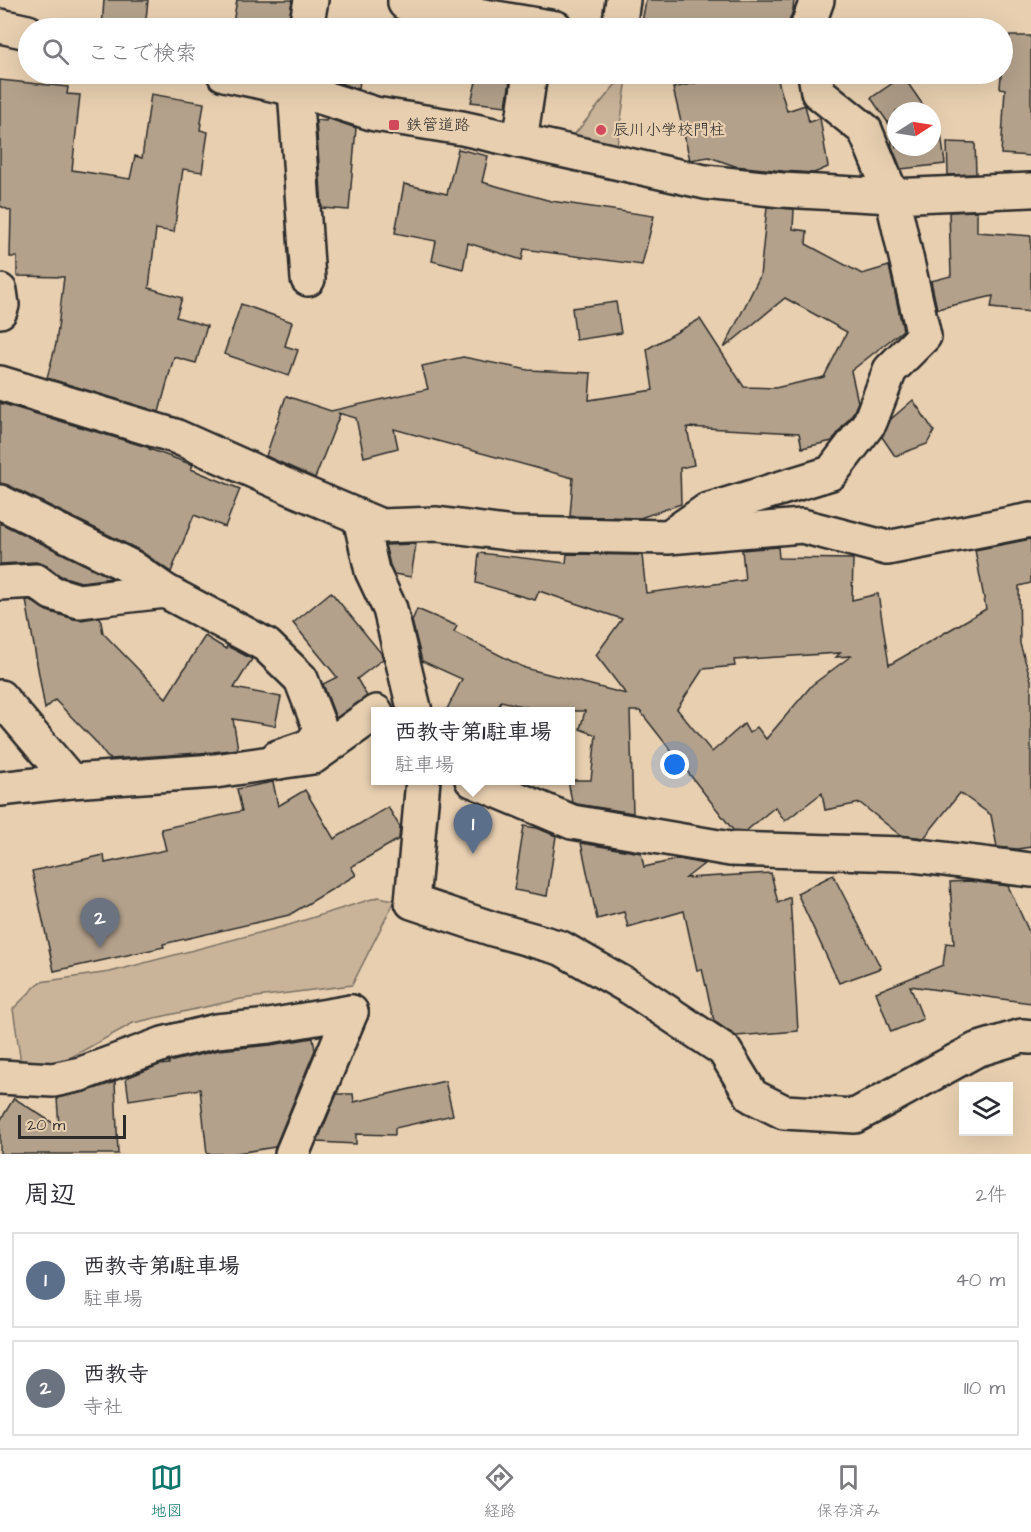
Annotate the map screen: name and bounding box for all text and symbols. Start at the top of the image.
search box [18,18,1013,84]
icon: search [39,35,72,68]
text: ここで検索 [87,38,197,69]
north arrow [887,102,941,156]
place label: 鉄管道路 [406,114,470,136]
marker: 鉄管道路 [387,118,401,132]
place label: 辰川小学校門柱 [613,119,725,141]
marker: 辰川小学校門柱 [594,123,608,137]
popup [371,707,575,785]
text: 西教寺第1駐車場 [395,717,551,748]
your location [660,750,689,779]
text: 駐車場 [395,751,455,779]
pin: 1 [454,804,492,854]
pin: 2 [80,898,120,948]
map controls [959,1082,1013,1136]
button: layers [959,1082,1013,1136]
scale bar [18,1112,126,1140]
text: 20 m [27,1114,65,1136]
text: 周辺 [24,1177,76,1213]
text: 2件 [976,1181,1007,1209]
text: 西教寺第1駐車場 [83,1251,240,1282]
text: 1 [44,1266,47,1294]
text: 40 m [955,1266,1005,1294]
text: 駐車場 [83,1285,143,1313]
text: 西教寺 [83,1359,149,1390]
text: 2 [40,1374,51,1402]
text: 110 m [964,1374,1005,1402]
text: 寺社 [83,1393,123,1421]
tab: 地図 [150,1461,183,1522]
tab: 経路 [483,1461,516,1522]
tab: 保存済み [817,1461,881,1522]

